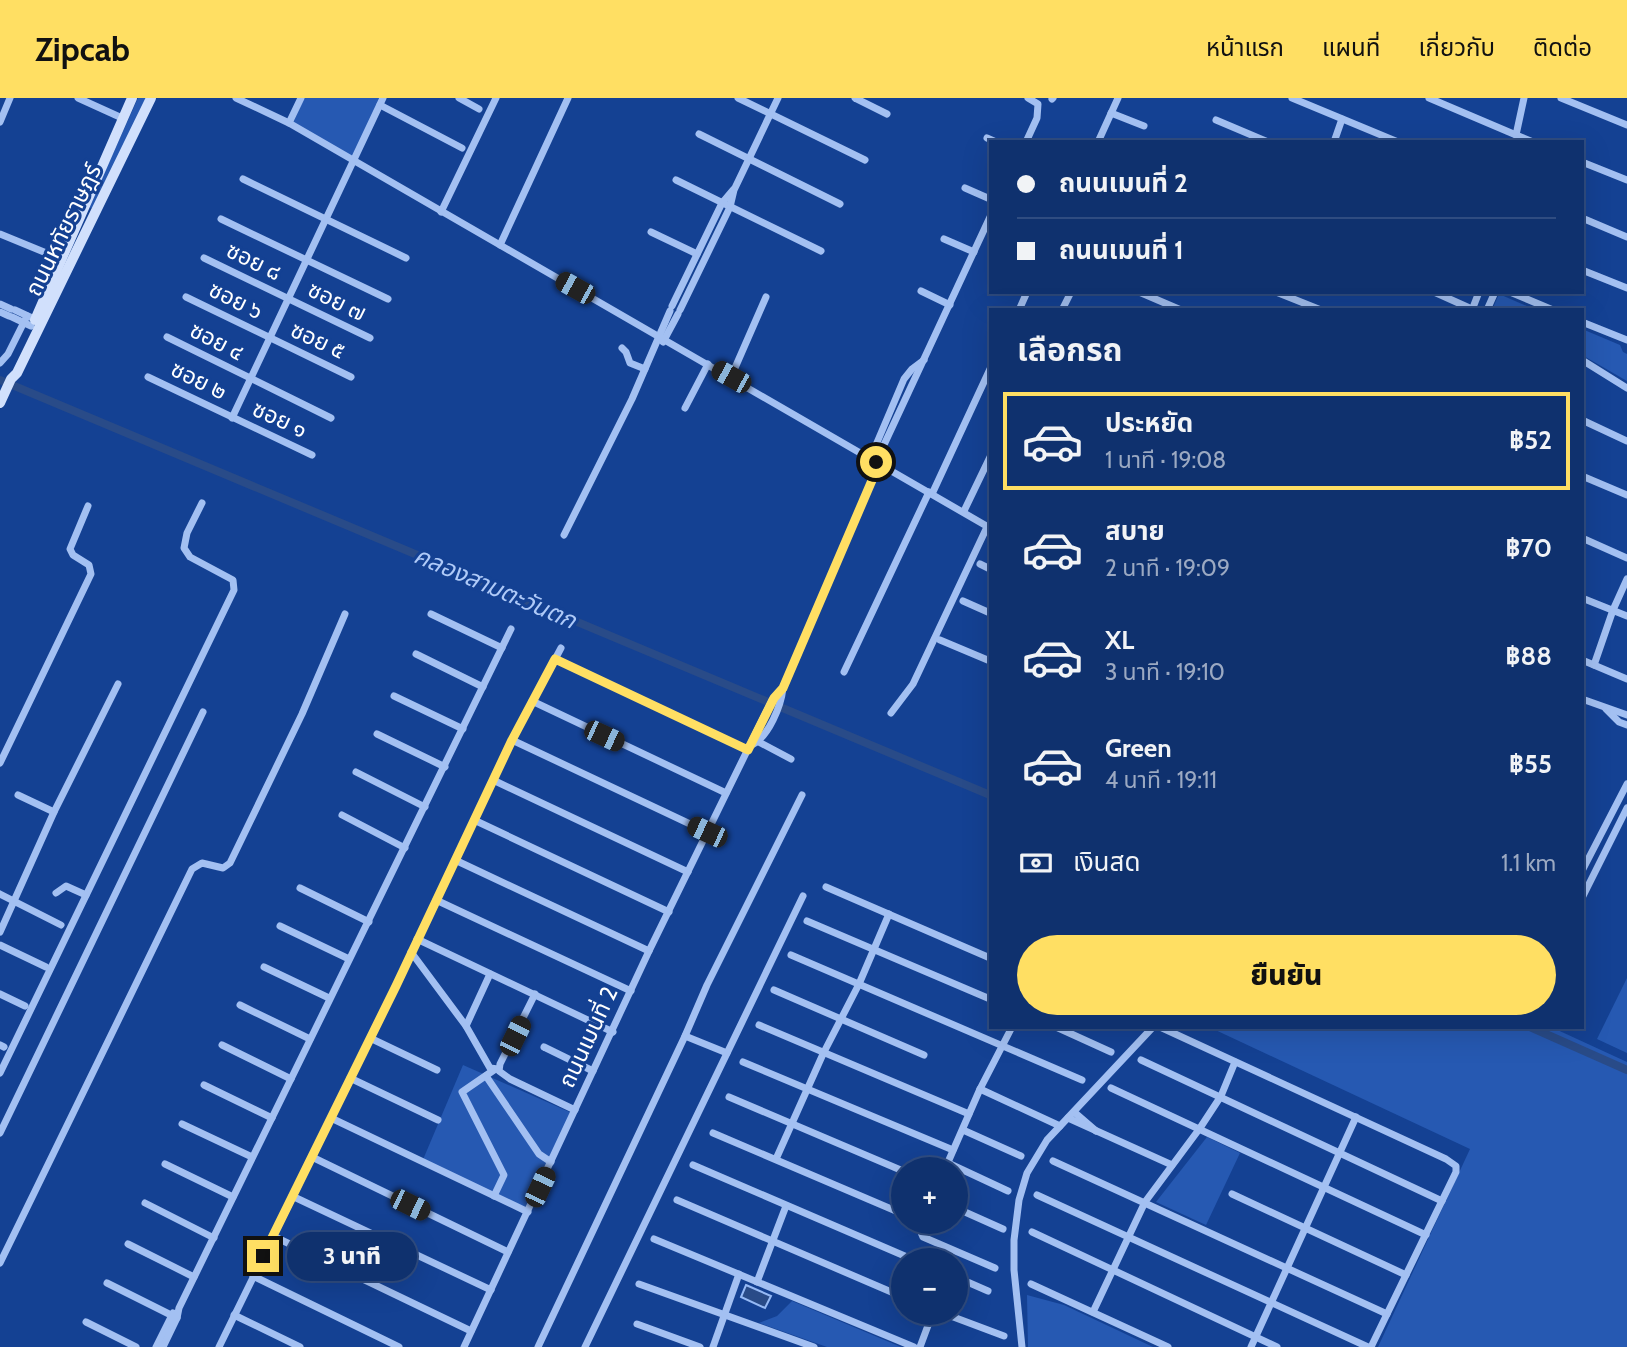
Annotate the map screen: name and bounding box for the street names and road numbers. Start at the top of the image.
street label: ถนนหทัยราษฎร์ [19,158,108,301]
street label: ซอย ๘ [222,236,286,286]
street label: ซอย ๖ [204,275,268,325]
street label: ซอย ๗ [303,275,371,327]
street label: ซอย ๕ [286,315,350,365]
street label: ซอย ๔ [185,316,249,366]
street label: ซอย ๒ [166,354,232,406]
street label: ซอย ๑ [248,394,312,444]
street label: ถนนเมนที่ 2 [551,981,624,1092]

